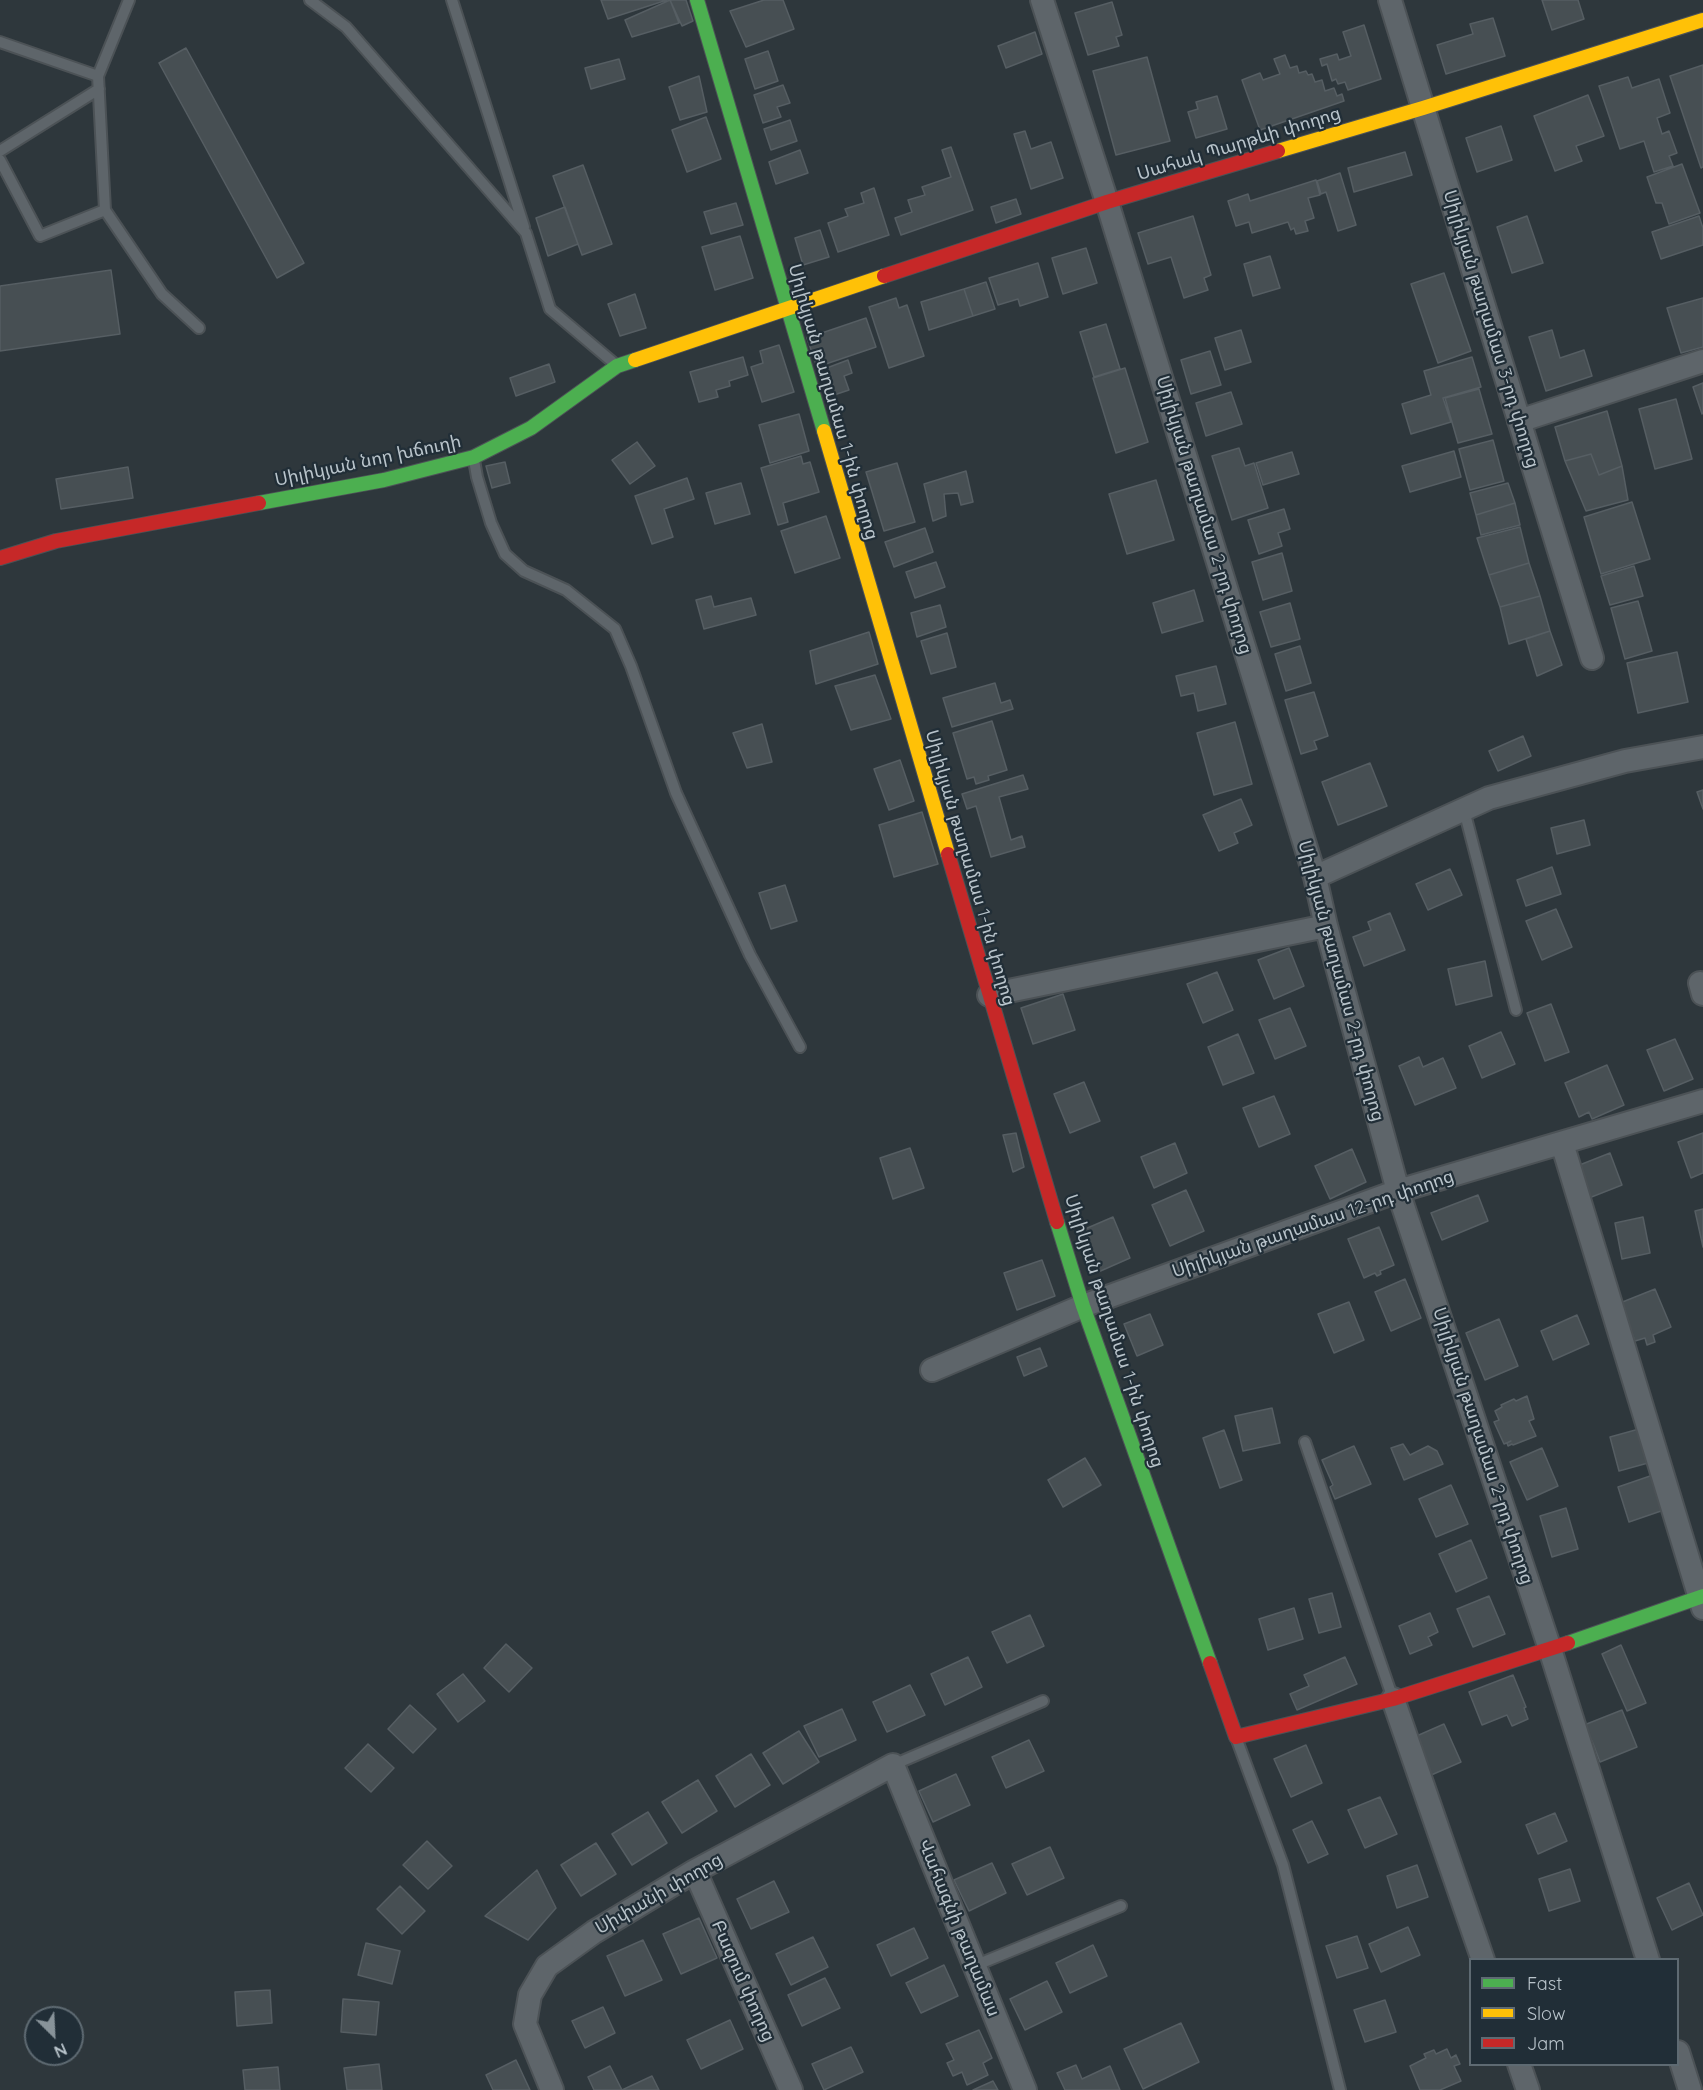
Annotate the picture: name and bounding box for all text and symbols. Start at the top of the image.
street label: Սահակ Պարթևի փողոց [1135,103,1343,185]
street label: Սիլիկյան թաղամաս 3-րդ փողոց [1438,187,1544,471]
street label: Սիլիկյան թաղամաս 1-ին փողոց [783,262,883,542]
street label: Սիլիկյան թաղամաս 2-րդ փողոց [1151,373,1257,657]
street label: Սիլիկյան նոր խճուղի [273,431,463,491]
street label: Սիլիկյան թաղամաս 1-ին փողոց [920,728,1020,1008]
street label: Սիլիկյան թաղամաս 2-րդ փողոց [1293,838,1389,1124]
street label: Սիլիկյան թաղամաս 12-րդ փողոց [1169,1165,1457,1283]
street label: Սիլիկյան թաղամաս 1-ին փողոց [1060,1192,1168,1470]
street label: Սիլիկյան թաղամաս 2-րդ փողոց [1428,1305,1538,1587]
street label: Վահագնի թաղամաս [914,1836,1004,2020]
street label: Սիփանի փողոց [592,1849,726,1939]
street label: Բազում փողոց [707,1917,779,2045]
legend [1469,1958,1679,2066]
text: Fast [1527,1972,1562,1995]
text: Slow [1527,2002,1565,2025]
north arrow [24,2006,84,2066]
text: Jam [1527,2032,1565,2055]
text: N [51,2039,70,2062]

